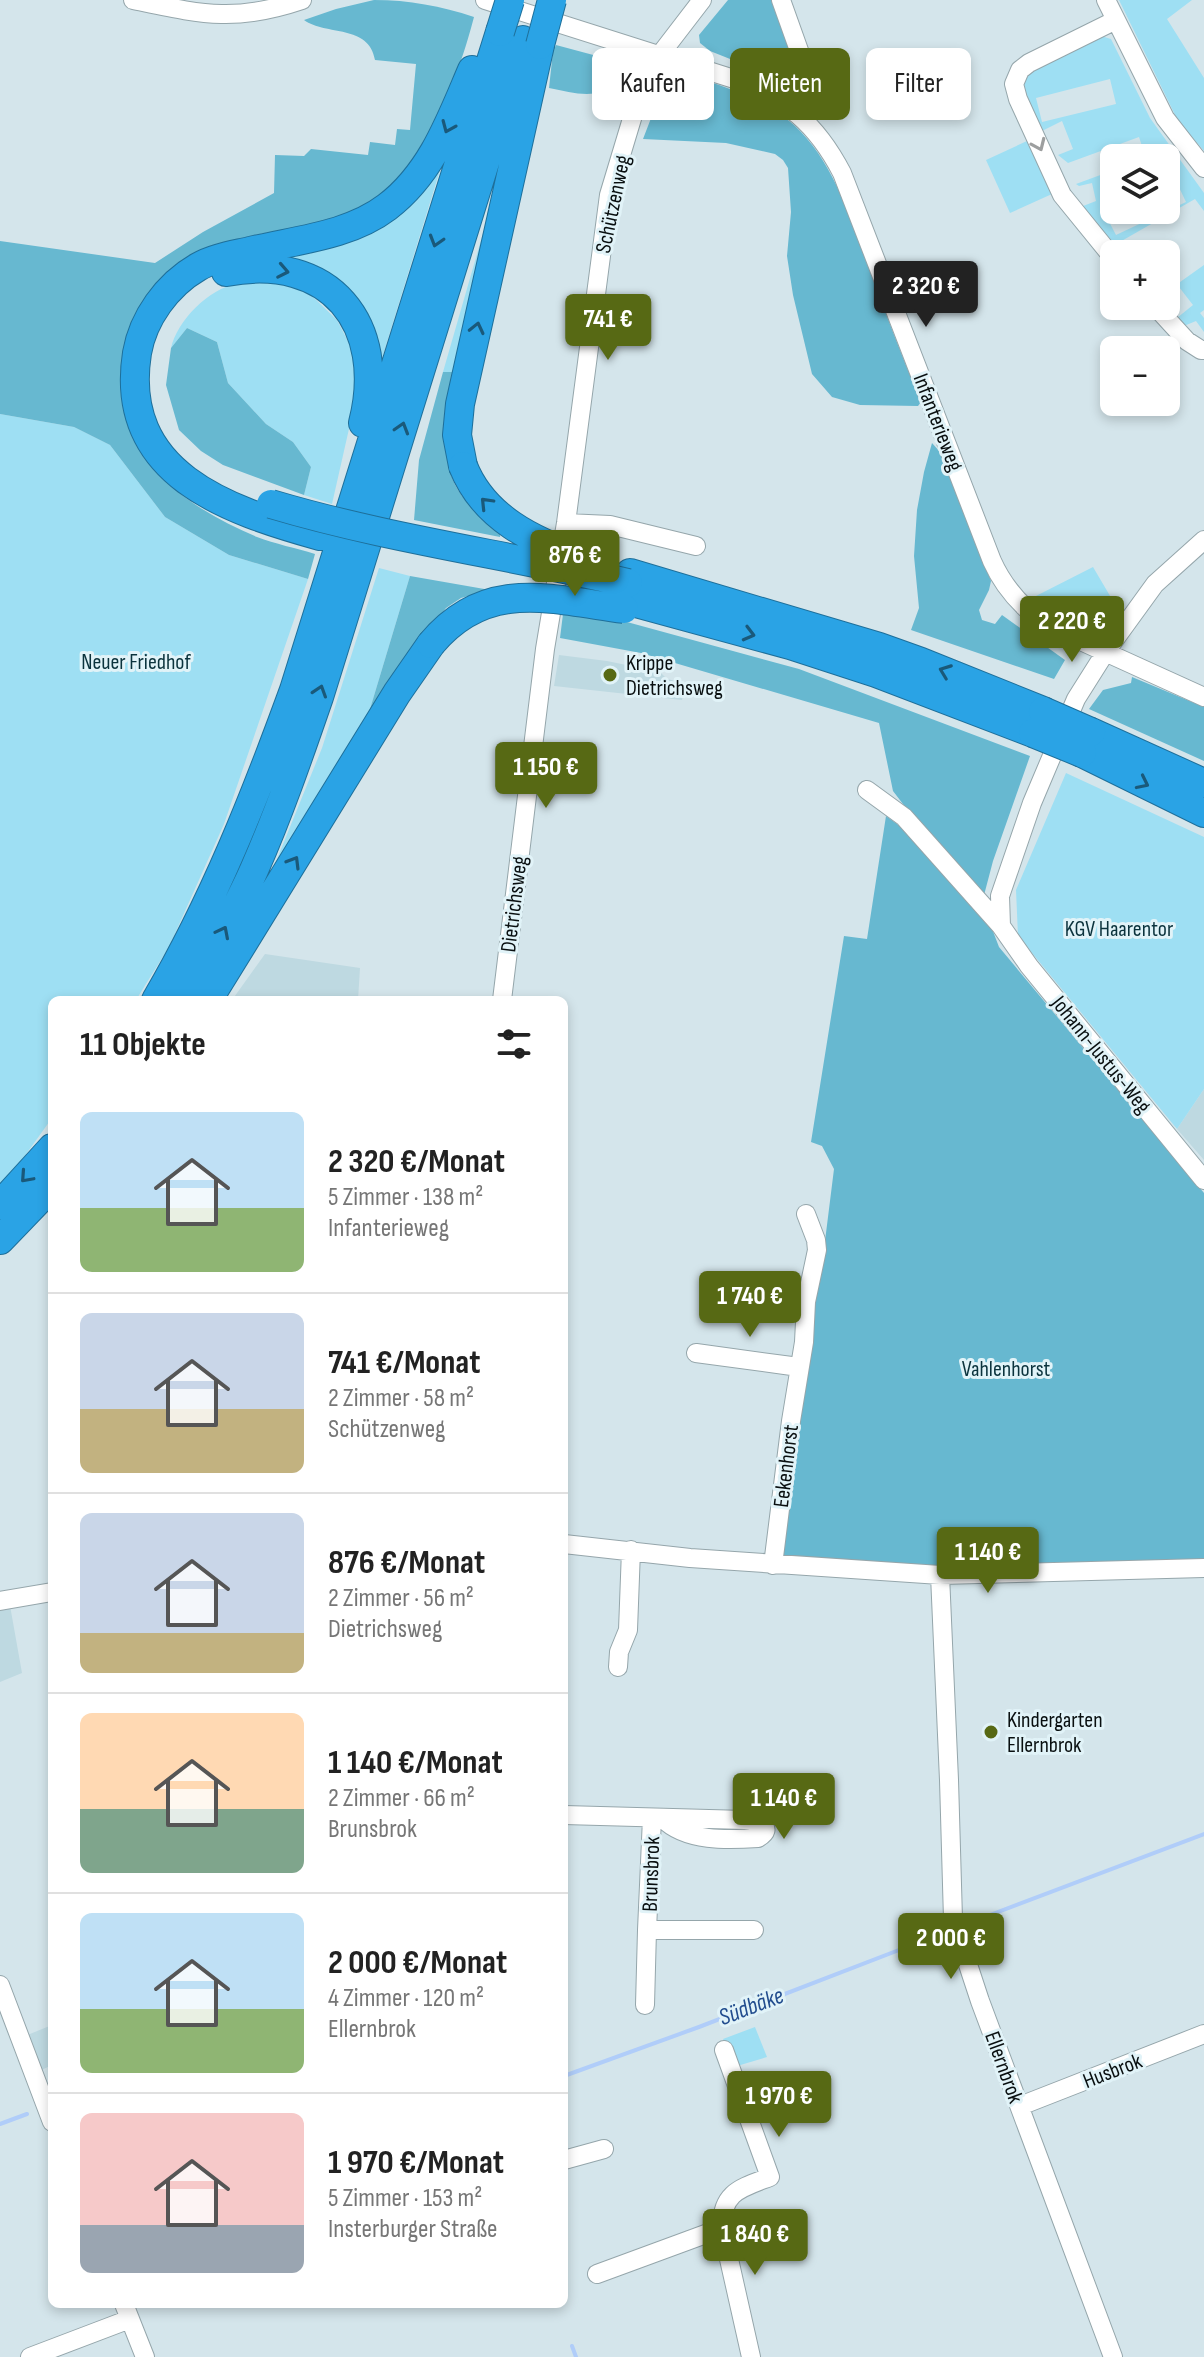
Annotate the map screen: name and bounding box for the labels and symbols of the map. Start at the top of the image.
one-way arrow [441,119,457,133]
one-way arrow [1029,137,1045,151]
street label: Schützenweg [590,153,637,256]
one-way arrow [429,233,445,247]
one-way arrow [276,261,290,278]
pin: 2 320 € [852,261,1000,329]
pin: 741 € [552,294,664,362]
one-way arrow [468,321,485,335]
street label: Infanterieweg [907,370,969,475]
one-way arrow [393,421,409,435]
one-way arrow [481,498,495,513]
pin: 876 € [519,530,631,598]
pin: 2 220 € [998,596,1146,664]
one-way arrow [741,625,755,642]
park label: Neuer Friedhof [81,649,191,676]
place label: Krippe Dietrichsweg [626,650,723,702]
one-way arrow [939,664,953,681]
marker: Krippe Dietrichsweg [601,666,619,684]
one-way arrow [311,685,327,699]
pin: 1 150 € [472,742,620,810]
one-way arrow [1135,773,1150,789]
street label: Dietrichsweg [495,854,534,954]
one-way arrow [284,856,300,871]
park label: KGV Haarentor [1065,916,1173,943]
one-way arrow [213,926,229,941]
street label: Johann-Justus-Weg [1045,990,1157,1119]
one-way arrow [22,1167,36,1182]
pin: 1 740 € [676,1271,824,1339]
park label: Vahlenhorst [962,1356,1051,1383]
street label: Eekenhorst [768,1423,805,1509]
pin: 1 140 € [914,1527,1062,1595]
place label: Kindergarten Ellernbrok [1007,1707,1103,1759]
marker: Kindergarten Ellernbrok [982,1723,1000,1741]
pin: 1 140 € [710,1773,858,1841]
street label: Brunsbrok [637,1835,666,1912]
pin: 2 000 € [877,1913,1025,1981]
water label: Südbäke [715,1981,788,2032]
street label: Ellernbrok [978,2028,1029,2108]
street label: Husbrok [1079,2048,1146,2095]
pin: 1 970 € [705,2071,853,2139]
pin: 1 840 € [681,2209,829,2277]

